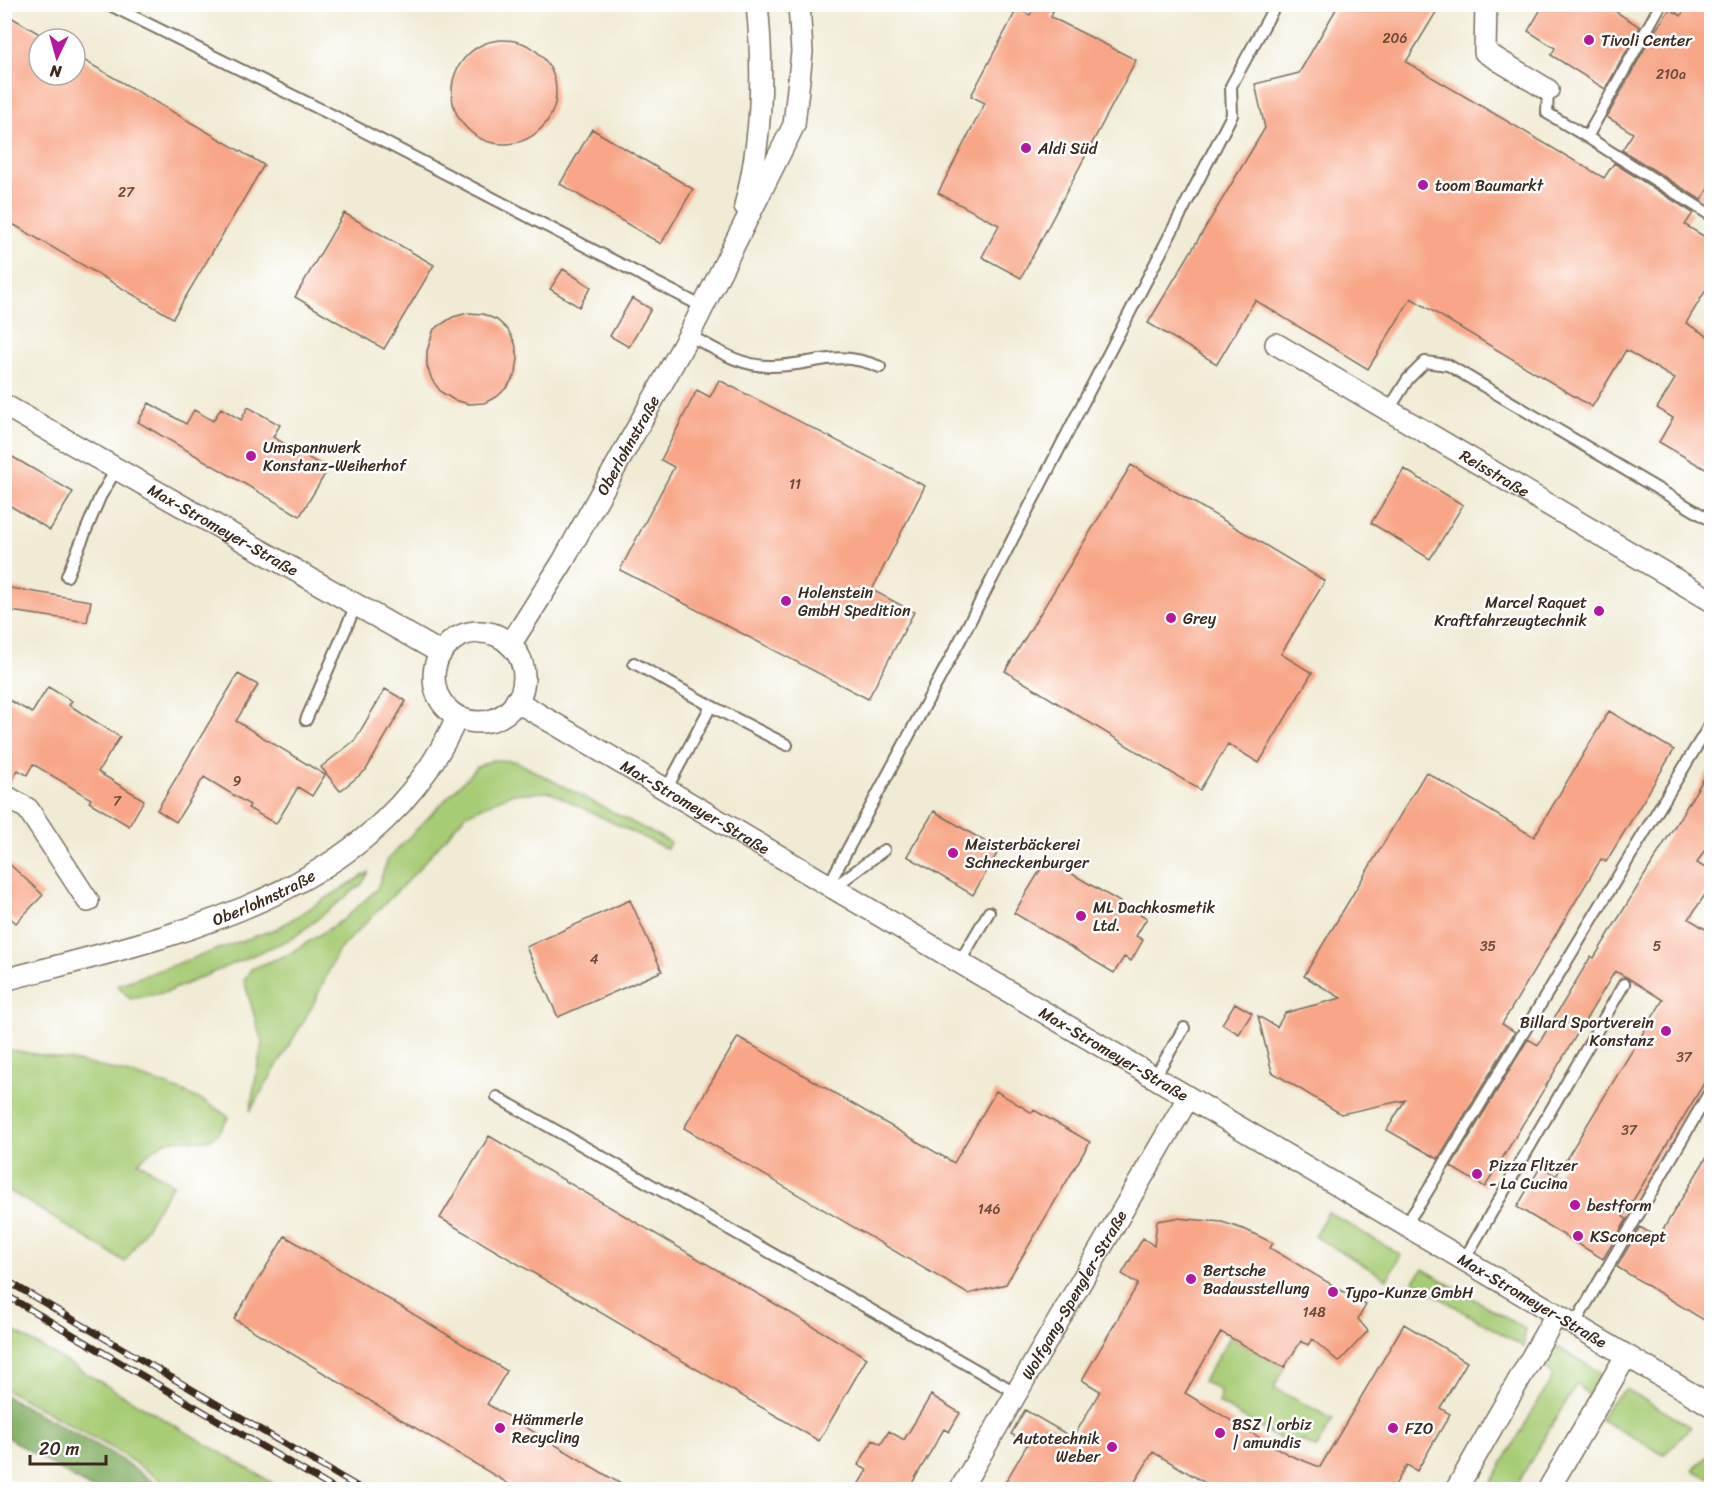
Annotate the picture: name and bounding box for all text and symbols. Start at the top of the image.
house number: 206 [1383,26,1407,51]
place label: Tivoli Center [1601,26,1693,55]
north arrow [27,27,87,87]
marker: Tivoli Center [1582,33,1596,47]
text: N [48,56,64,86]
house number: 210a [1656,62,1686,87]
place label: Aldi Süd [1037,134,1099,163]
marker: Aldi Süd [1019,141,1033,155]
place label: toom Baumarkt [1435,171,1544,200]
marker: toom Baumarkt [1416,178,1430,192]
house number: 27 [118,180,135,205]
street label: Oberlohnstraße [588,390,668,501]
place label: Umspannwerk Konstanz-Weiherhof [263,433,408,480]
street label: Reisstraße [1454,441,1535,506]
marker: Umspannwerk Konstanz-Weiherhof [244,449,258,463]
house number: 11 [789,472,801,497]
street label: Max-Stromeyer-Straße [142,475,304,584]
place label: Holenstein GmbH Spedition [798,578,911,625]
place label: Marcel Raquet Kraftfahrzeugtechnik [1434,588,1587,635]
marker: Holenstein GmbH Spedition [779,594,793,608]
place label: Grey [1183,604,1217,633]
marker: Marcel Raquet Kraftfahrzeugtechnik [1592,604,1606,618]
marker: Grey [1164,611,1178,625]
street label: Max-Stromeyer-Straße [615,752,776,863]
house number: 9 [233,769,242,794]
house number: 7 [113,789,122,814]
place label: Meisterbäckerei Schneckenburger [965,830,1090,877]
marker: Meisterbäckerei Schneckenburger [946,846,960,860]
street label: Oberlohnstraße [208,861,321,934]
place label: ML Dachkosmetik Ltd. [1093,893,1215,940]
marker: ML Dachkosmetik Ltd. [1074,909,1088,923]
house number: 35 [1480,934,1497,959]
house number: 5 [1653,934,1662,959]
house number: 4 [590,947,599,972]
street label: Max-Stromeyer-Straße [1033,998,1194,1110]
place label: Billard Sportverein Konstanz [1520,1008,1654,1055]
marker: Billard Sportverein Konstanz [1659,1024,1673,1038]
house number: 37 [1676,1045,1693,1070]
house number: 37 [1621,1118,1638,1143]
place label: Pizza Flitzer - La Cucina [1489,1151,1579,1198]
marker: Pizza Flitzer - La Cucina [1470,1167,1484,1181]
place label: bestform [1587,1191,1652,1220]
house number: 146 [978,1197,1000,1222]
marker: bestform [1568,1198,1582,1212]
street label: Wolfgang-Spengler-Straße [1013,1204,1135,1385]
place label: KSconcept [1590,1222,1666,1251]
marker: KSconcept [1571,1229,1585,1243]
street label: Max-Stromeyer-Straße [1452,1245,1613,1356]
place label: Bertsche Badausstellung [1203,1256,1310,1303]
marker: Bertsche Badausstellung [1184,1272,1198,1286]
place label: Typo-Kunze GmbH [1345,1278,1474,1307]
marker: Typo-Kunze GmbH [1326,1285,1340,1299]
house number: 148 [1302,1300,1326,1325]
place label: Hämmerle Recycling [512,1405,584,1452]
place label: BSZ | orbiz | amundis [1232,1410,1312,1457]
place label: FZO [1405,1414,1433,1443]
marker: Hämmerle Recycling [493,1421,507,1435]
marker: FZO [1386,1421,1400,1435]
place label: Autotechnik Weber [1012,1424,1101,1471]
marker: BSZ | orbiz | amundis [1213,1426,1227,1440]
scale bar [30,1428,106,1466]
text: 20 m [39,1433,79,1465]
marker: Autotechnik Weber [1105,1440,1119,1454]

